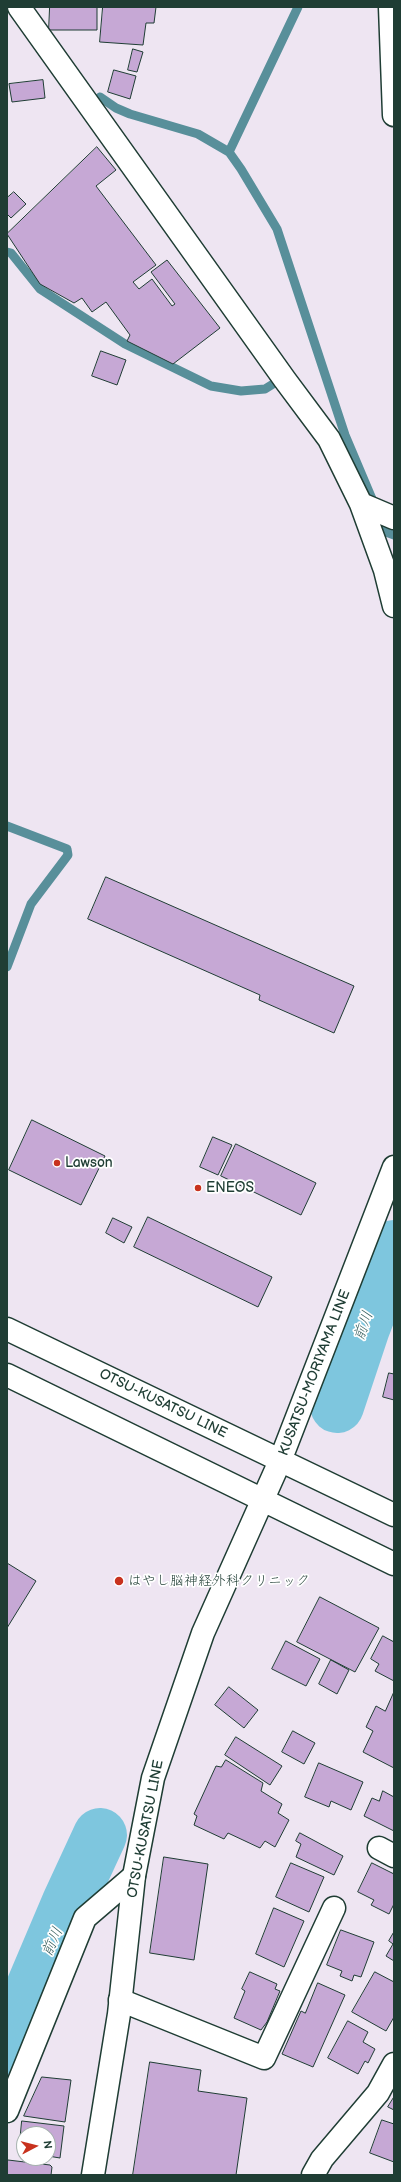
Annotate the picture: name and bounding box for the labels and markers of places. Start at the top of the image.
place label: Lawson [65,1155,113,1171]
marker: Lawson [52,1158,62,1168]
place label: ENEOS [206,1180,254,1196]
marker: ENEOS [193,1183,203,1193]
place label: はやし脳神経外科クリニック [128,1573,310,1589]
marker: はやし脳神経外科クリニック [113,1575,125,1587]

